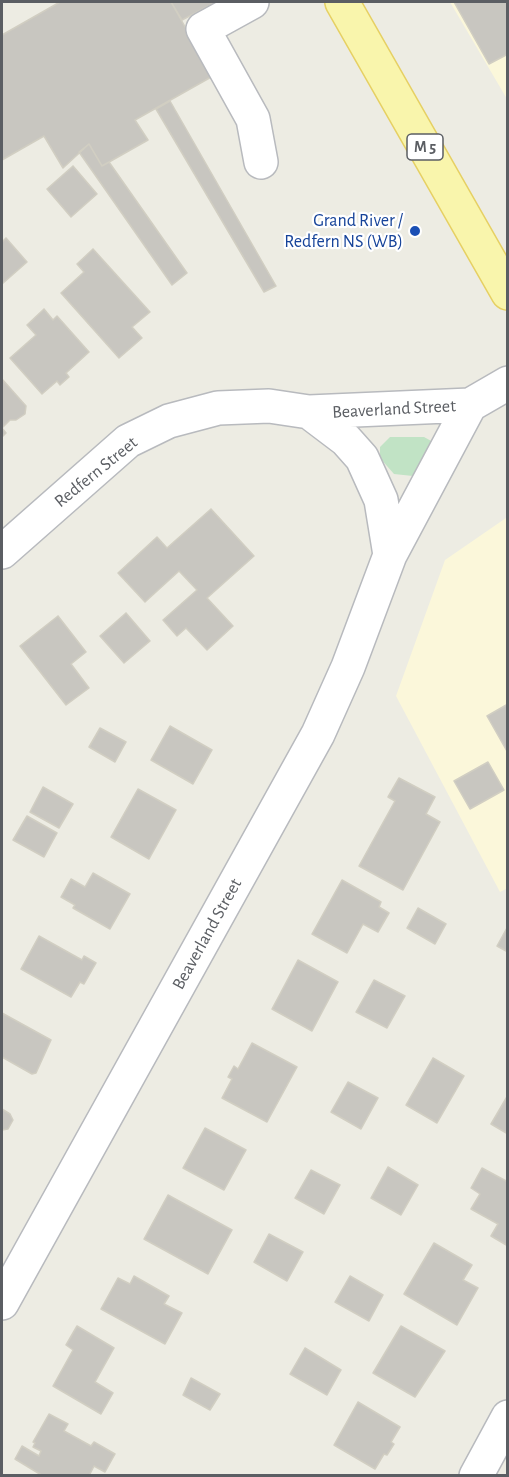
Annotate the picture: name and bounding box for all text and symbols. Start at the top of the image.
road number: M 5 [407,134,443,160]
place label: Grand River / Redfern NS (WB) [284,210,403,252]
marker: Grand River / Redfern NS (WB) [408,224,422,238]
street label: Beaverland Street [332,395,456,423]
street label: Redfern Street [50,432,142,512]
street label: Beaverland Street [168,875,246,993]

